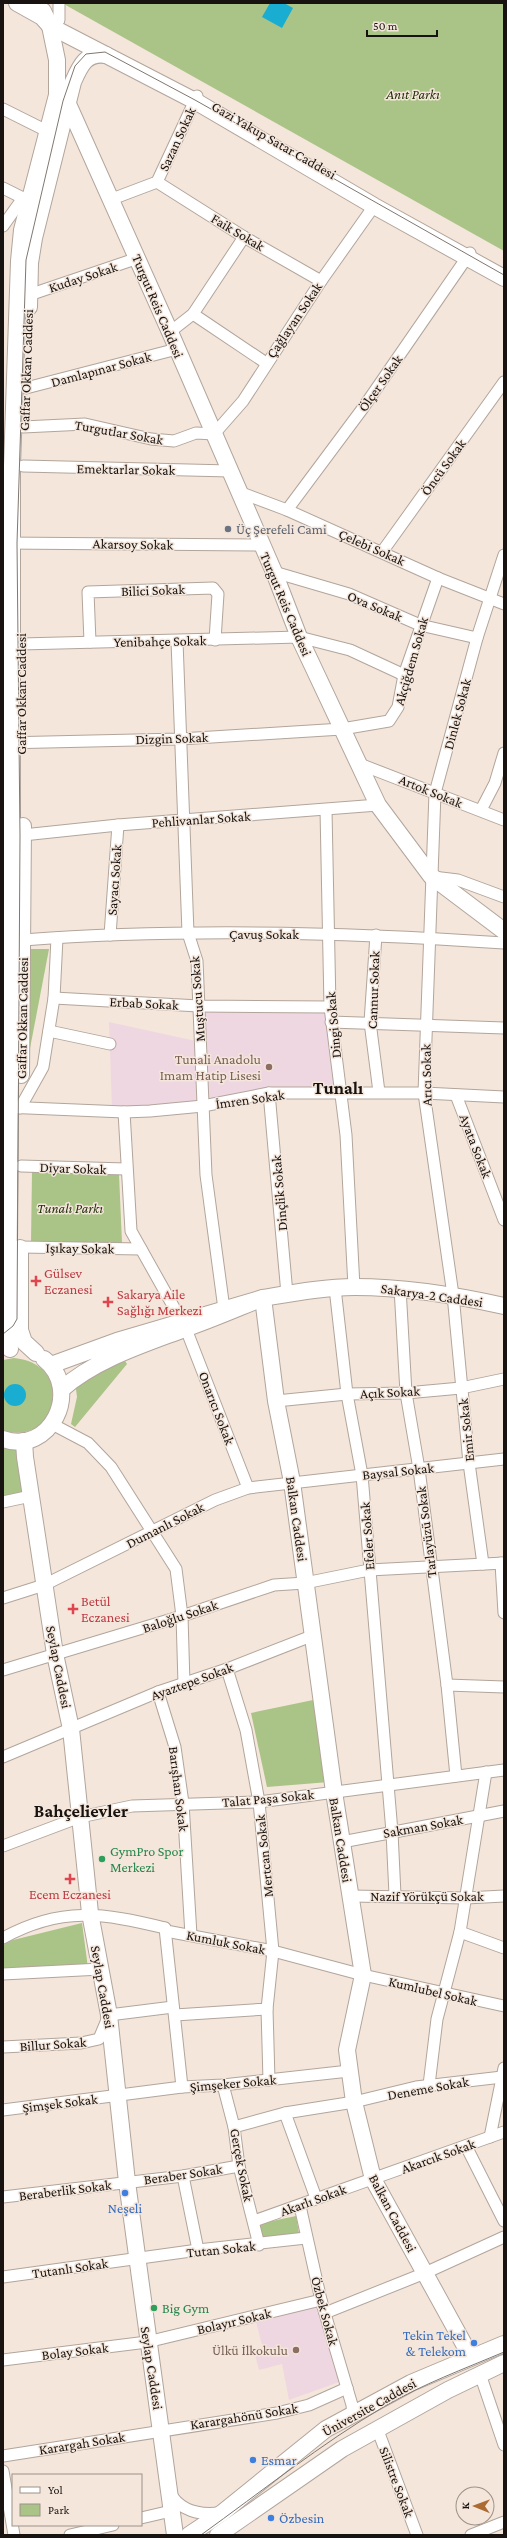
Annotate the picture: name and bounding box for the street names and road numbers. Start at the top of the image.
street label: Gazi Yakup Satar Caddesi [209,98,339,182]
street label: Sazan Sokak [155,104,199,174]
street label: Faik Sokak [208,210,268,254]
street label: Turgut Reis Caddesi [129,252,187,361]
street label: Kuday Sokak [47,258,120,296]
street label: Çağlayan Sokak [263,279,325,361]
street label: Gaffar Okkan Caddesi [16,309,36,431]
street label: Damlapınar Sokak [49,348,153,390]
street label: Ölçer Sokak [355,351,406,415]
street label: Turgutlar Sokak [74,416,165,448]
street label: Öncü Sokak [417,435,469,498]
street label: Emektarlar Sokak [77,460,176,478]
street label: Çelebi Sokak [336,525,408,569]
street label: Akarsoy Sokak [93,535,174,553]
street label: Turgut Reis Caddesi [257,550,315,659]
street label: Bilici Sokak [121,581,186,599]
street label: Ova Sokak [345,587,405,625]
street label: Akçiğdem Sokak [391,615,431,707]
street label: Yenibahçe Sokak [113,632,207,650]
street label: Gaffar Okkan Caddesi [13,633,29,755]
street label: Dinlek Sokak [440,676,474,751]
street label: Dizgin Sokak [135,729,209,747]
street label: Artok Sokak [397,771,465,811]
street label: Pehlivanlar Sokak [151,808,251,830]
street label: Sayacı Sokak [104,844,124,916]
street label: Çavuş Sokak [229,926,299,942]
street label: Cannur Sokak [364,950,382,1029]
street label: Muştucu Sokak [186,955,208,1042]
street label: Gaffar Okkan Caddesi [13,957,31,1079]
street label: Dingi Sokak [322,991,344,1059]
street label: Erbab Sokak [109,993,179,1013]
street label: Arıcı Sokak [417,1044,435,1106]
street label: İmren Sokak [214,1086,286,1112]
street label: Ayata Sokak [456,1112,496,1181]
street label: Dinçlik Sokak [268,1154,290,1232]
street label: Diyar Sokak [39,1159,107,1177]
street label: Işıkay Sokak [45,1239,115,1257]
street label: Sakarya-2 Caddesi [380,1280,484,1310]
street label: Onarıcı Sokak [196,1369,238,1447]
street label: Açık Sokak [360,1382,421,1402]
street label: Emir Sokak [455,1397,477,1462]
street label: Baysal Sokak [361,1459,435,1483]
street label: Balkan Caddesi [283,1475,311,1563]
street label: Tarlayüzü Sokak [412,1485,440,1579]
street label: Dumanlı Sokak [123,1498,207,1551]
street label: Efeler Sokak [357,1501,377,1571]
street label: Baloğlu Sokak [140,1596,220,1636]
street label: Seylap Caddesi [43,1624,75,1710]
street label: Ayaztepe Sokak [149,1659,236,1703]
street label: Barışhan Sokak [166,1745,192,1833]
street label: Talat Paşa Sokak [221,1786,315,1810]
street label: Balkan Caddesi [326,1796,356,1884]
street label: Sakman Sokak [382,1811,465,1841]
street label: Mertcan Sokak [252,1814,276,1898]
street label: Nazif Yörükçü Sokak [370,1888,484,1904]
street label: Kumluk Sokak [185,1926,267,1958]
street label: Seylap Caddesi [88,1944,118,2030]
street label: Kumlubel Sokak [387,1973,479,2009]
street label: Billur Sokak [19,2034,87,2054]
street label: Şimşeker Sokak [189,2071,277,2095]
street label: Deneme Sokak [386,2073,470,2103]
street label: Şimşek Sokak [21,2090,99,2116]
street label: Gerçek Sokak [227,2127,257,2203]
street label: Akarcık Sokak [399,2135,478,2177]
street label: Beraber Sokak [143,2161,224,2187]
street label: Balkan Caddesi [366,2171,420,2255]
street label: Beraberlik Sokak [18,2176,113,2204]
street label: Akarlı Sokak [278,2181,349,2219]
street label: Tutan Sokak [186,2237,257,2261]
street label: Tutanlı Sokak [31,2255,109,2281]
street label: Özbek Sokak [308,2275,342,2348]
street label: Bolayır Sokak [195,2305,273,2337]
street label: Seylap Caddesi [138,2325,167,2411]
street label: Bolay Sokak [41,2339,110,2363]
street label: Üniversite Caddesi [319,2374,419,2439]
street label: Karargahönü Sokak [189,2400,299,2432]
street label: Karargah Sokak [38,2428,126,2458]
street label: Silistre Sokak [376,2444,418,2520]

